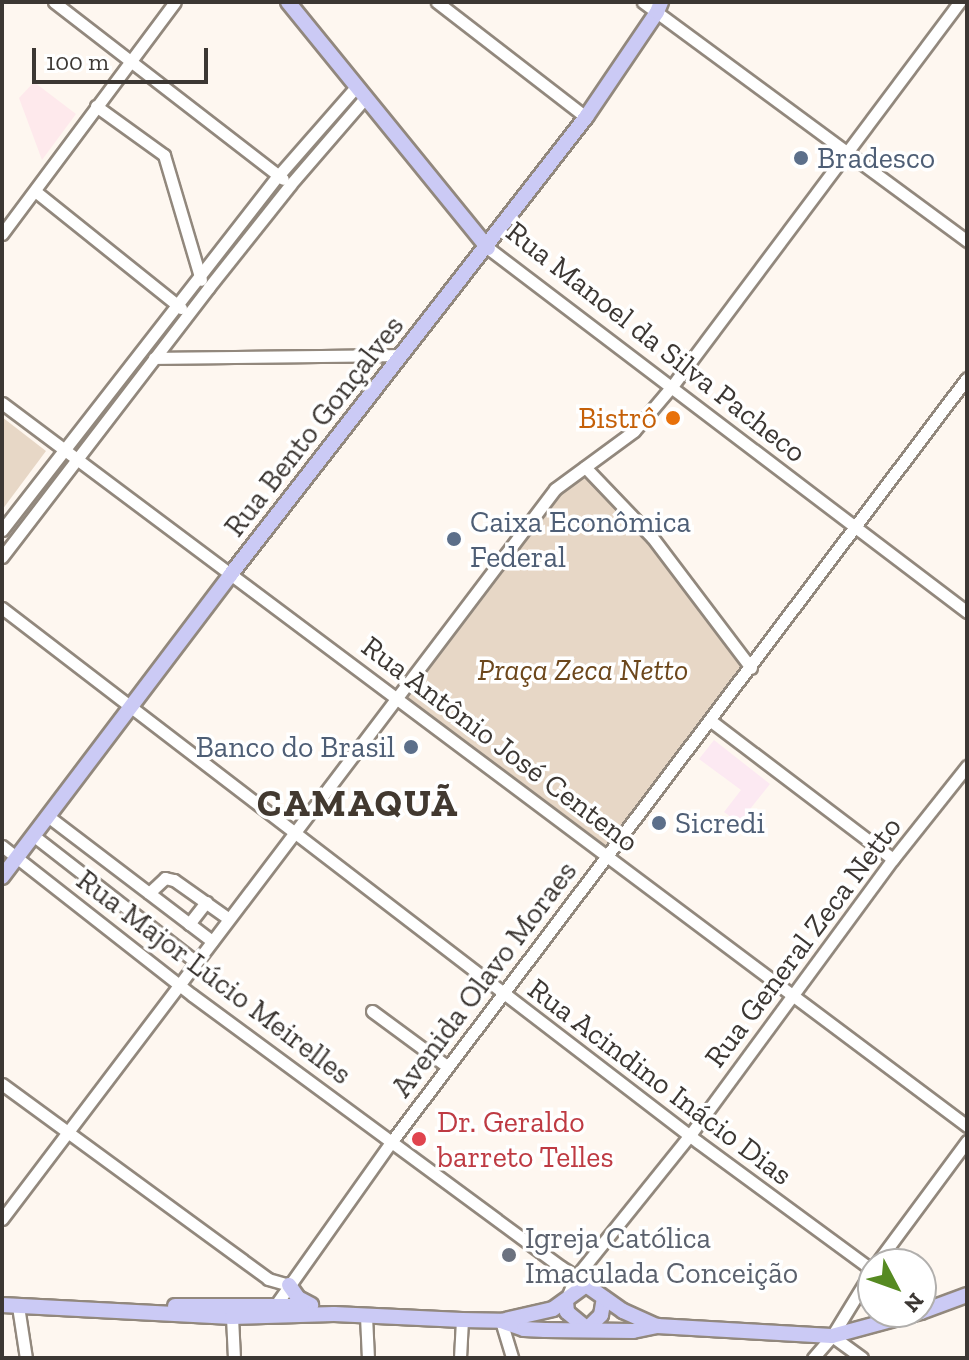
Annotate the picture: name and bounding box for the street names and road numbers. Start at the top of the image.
street label: Rua Manoel da Silva Pacheco [499,214,813,470]
street label: Rua Bento Gonçalves [217,308,411,544]
street label: Rua Antônio José Centeno [354,628,646,860]
street label: Rua General Zeca Netto [697,810,909,1074]
street label: Avenida Olavo Moraes [384,854,584,1104]
street label: Rua Major Lúcio Meirelles [69,862,359,1092]
street label: Rua Acindino Inácio Dias [520,971,800,1193]

